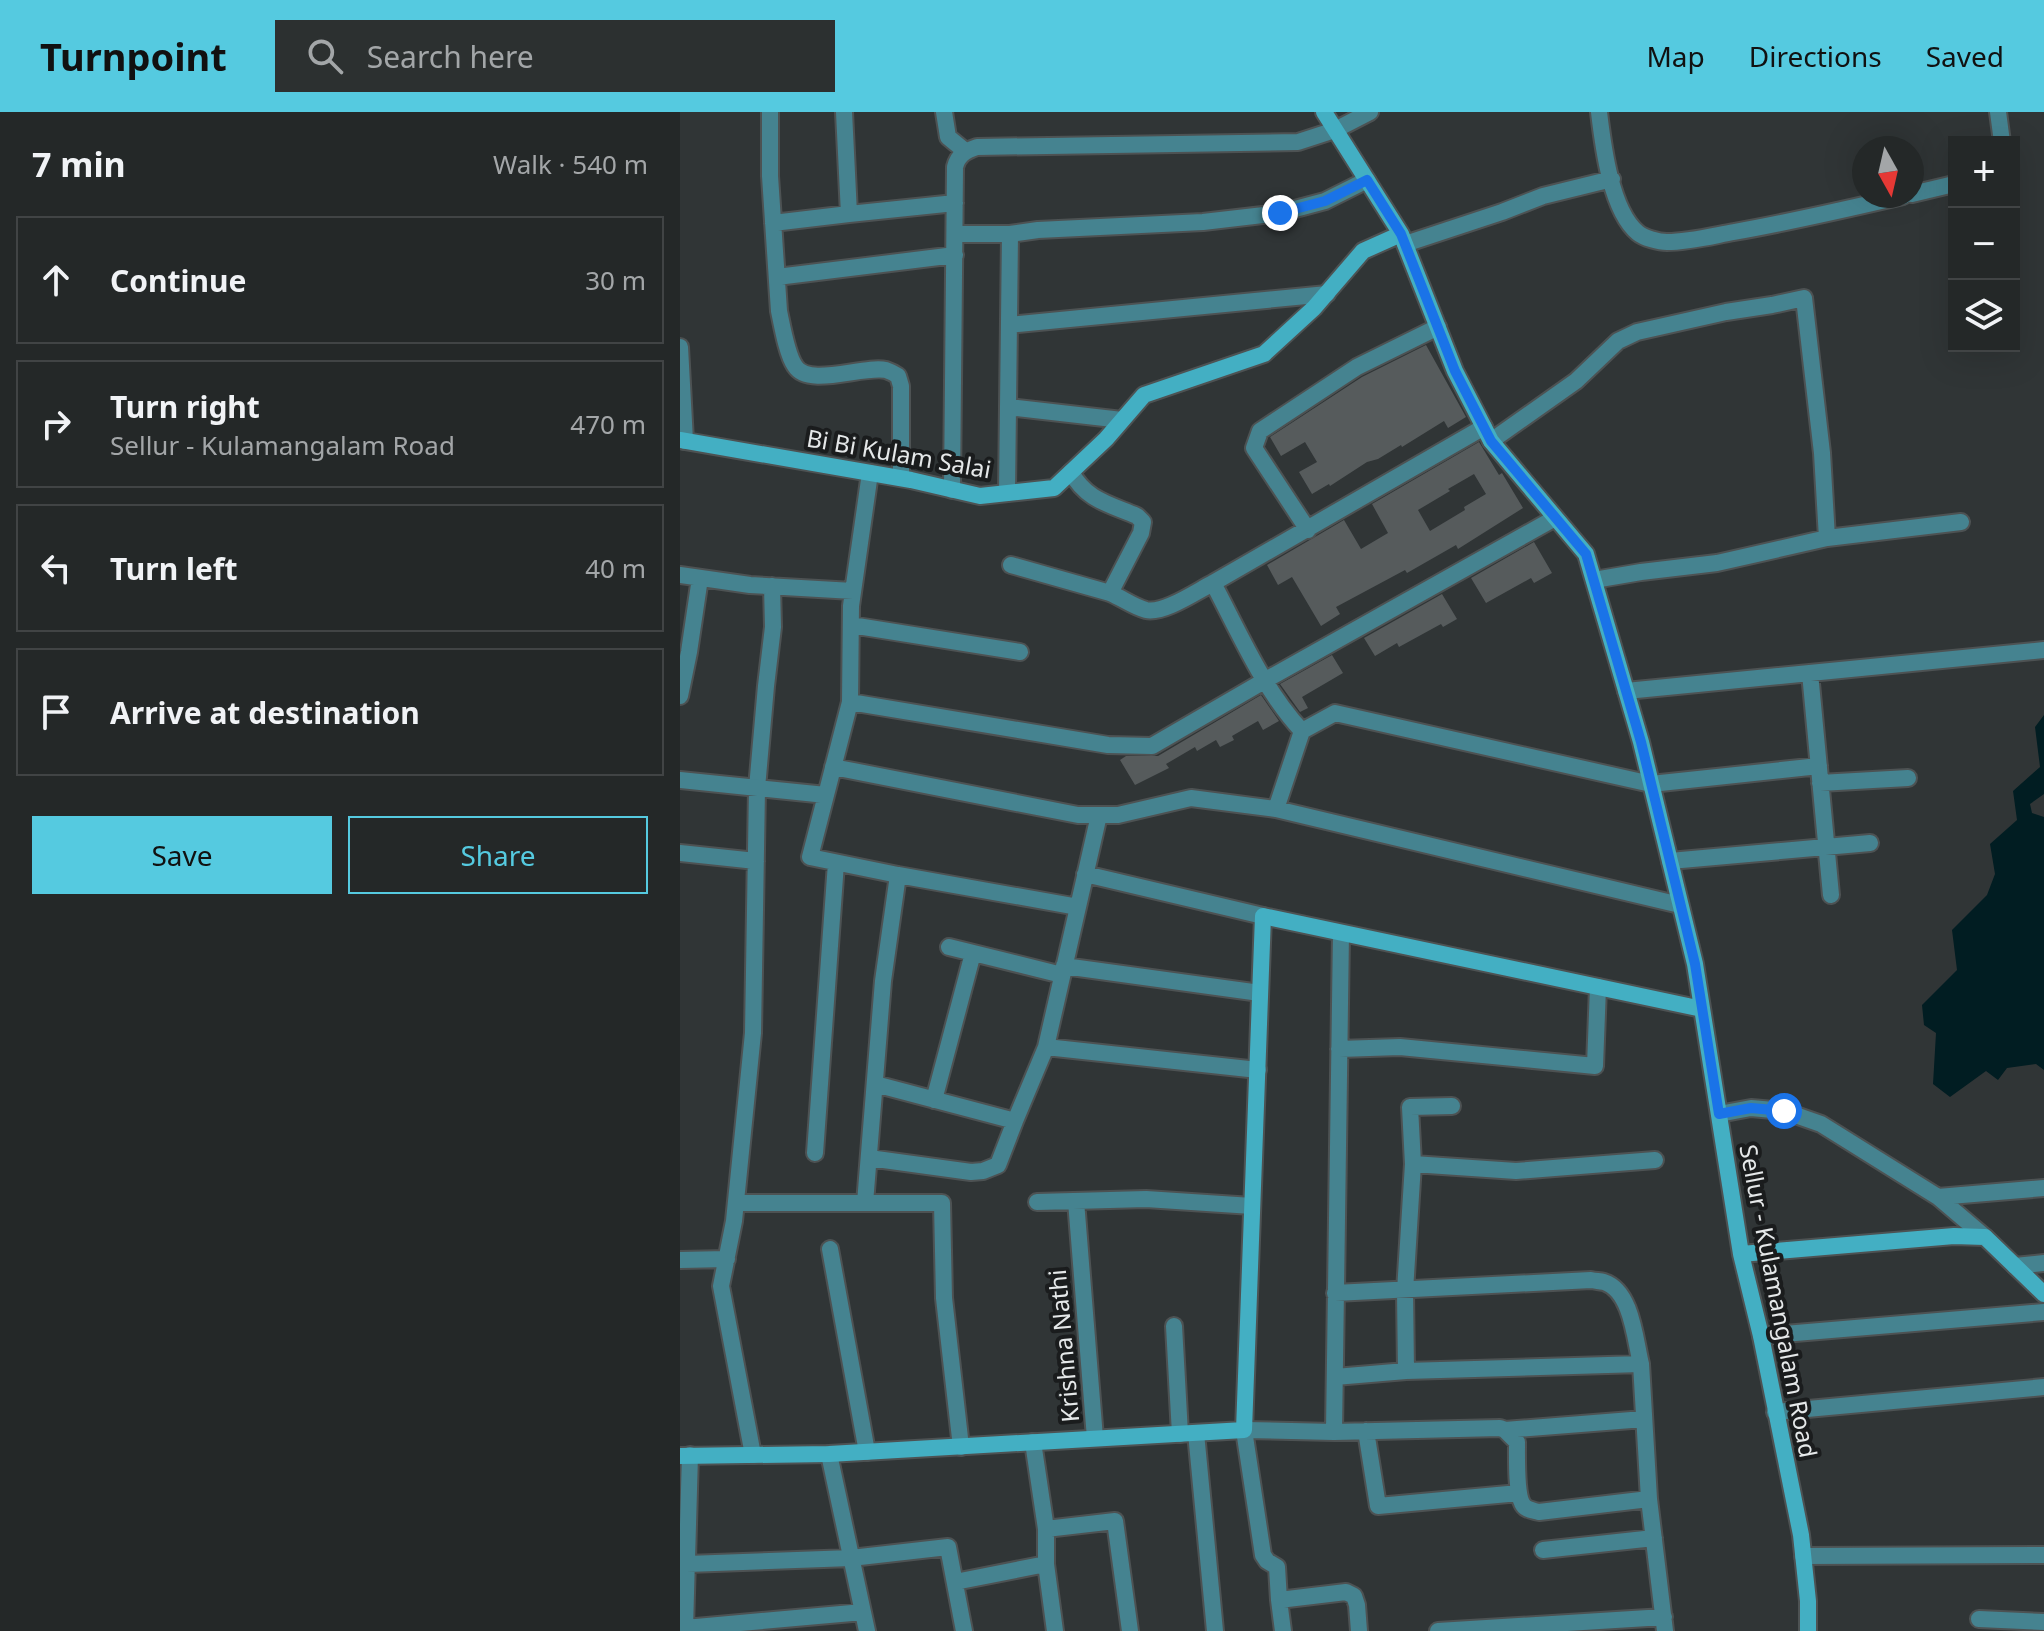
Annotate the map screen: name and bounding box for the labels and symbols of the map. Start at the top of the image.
north arrow [1852,136,1924,208]
route end [1262,195,1298,231]
street label: Bi Bi Kulam Salai [804,421,994,485]
route start [1766,1093,1802,1129]
street label: Sellur - Kulamangalam Road [1732,1142,1826,1460]
street label: Krishna Nathi [1040,1268,1086,1424]

